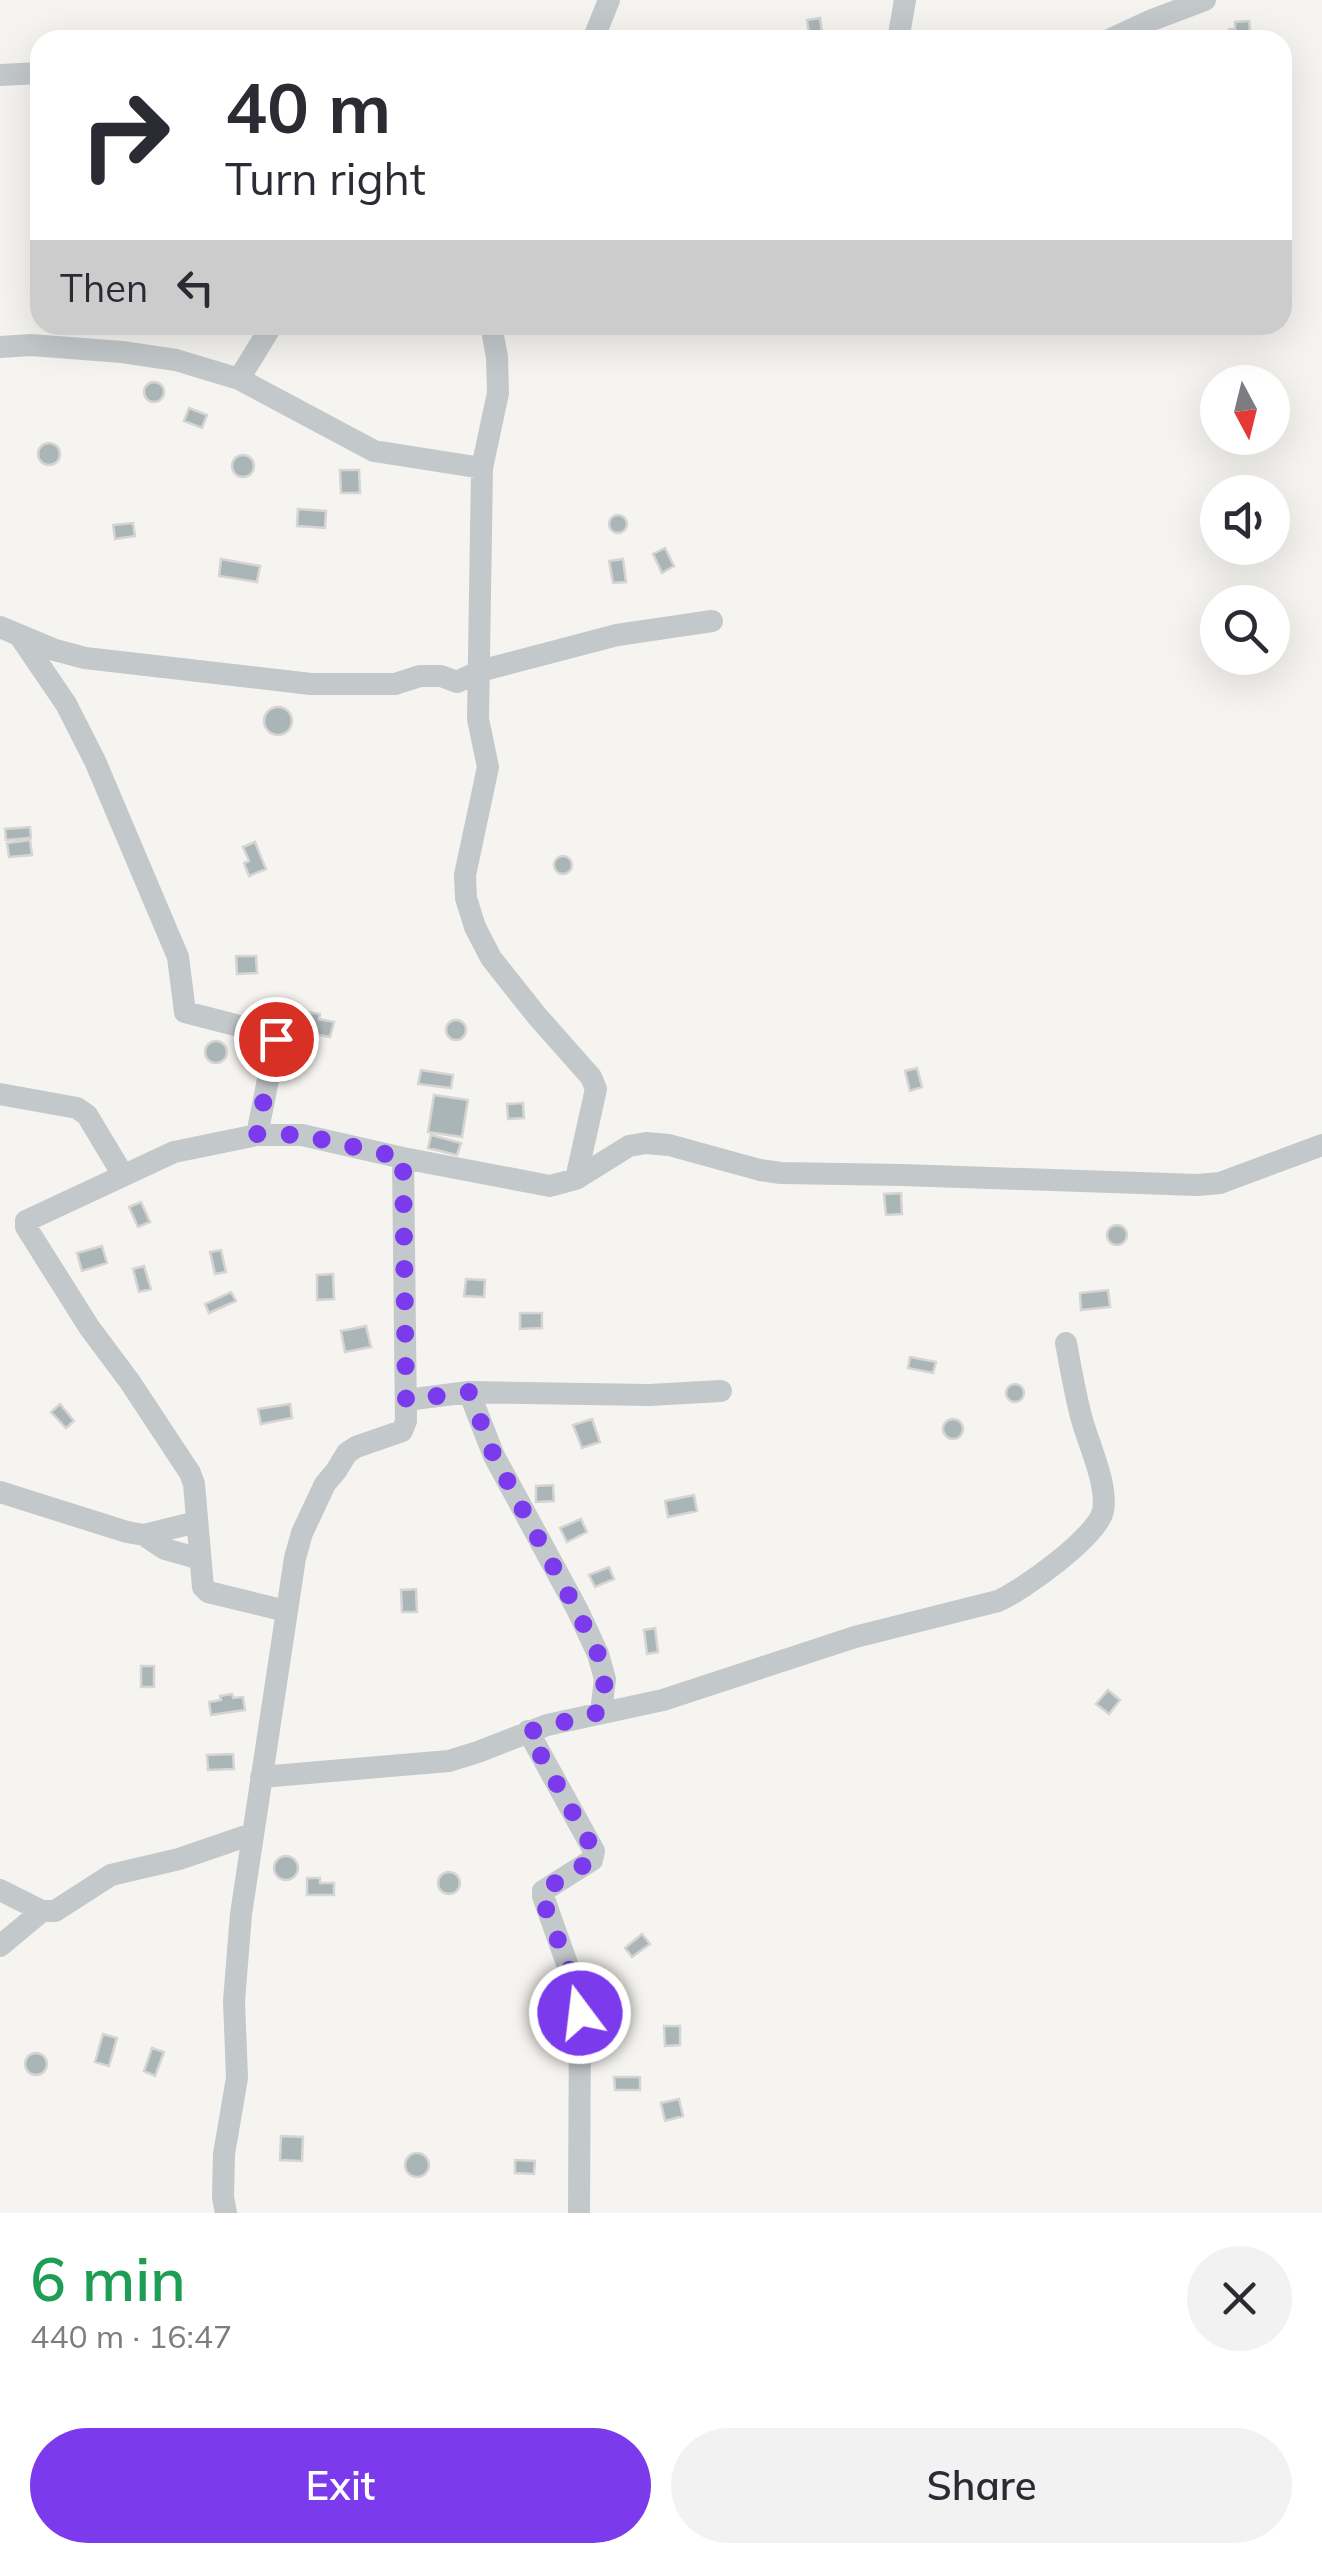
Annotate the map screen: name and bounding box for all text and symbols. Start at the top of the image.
text: 40 m [225,63,391,151]
icon: right [60,70,190,200]
text: Turn right [225,150,426,206]
icon: left [168,260,223,315]
text: Then [60,264,148,312]
north arrow [1200,365,1290,455]
map controls [1200,365,1290,675]
button: sound [1200,475,1290,565]
button: search [1200,585,1290,675]
pin [234,997,319,1082]
icon: arrive [249,1012,304,1067]
position arrow [528,1961,632,2065]
text: 6 min [30,2241,186,2316]
button: close [1187,2246,1292,2351]
text: 440 m · 16:47 [30,2316,232,2356]
button: Exit [30,2428,651,2543]
button: Share [671,2428,1292,2543]

